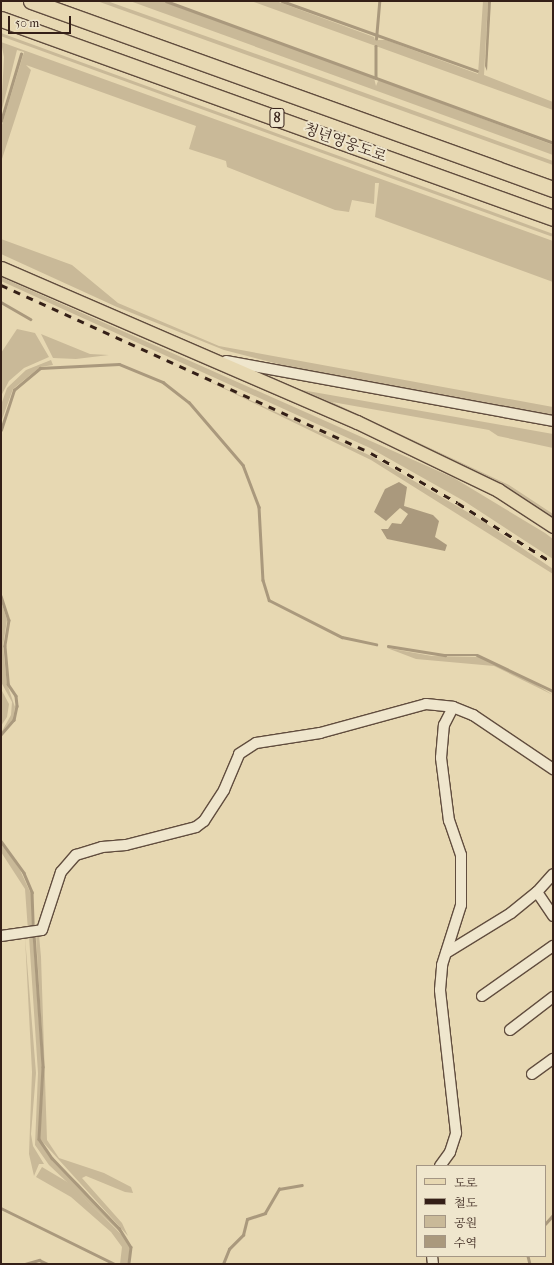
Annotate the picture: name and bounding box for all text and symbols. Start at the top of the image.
scale bar [10,8,73,34]
text: 50 m [15,16,39,30]
road number: 8 [269,106,285,130]
street label: 청년영웅도로 [301,120,389,166]
legend [416,1165,546,1257]
text: 도로 [454,1176,477,1190]
text: 철도 [454,1196,477,1210]
text: 공원 [454,1216,477,1230]
text: 수역 [454,1236,477,1250]

